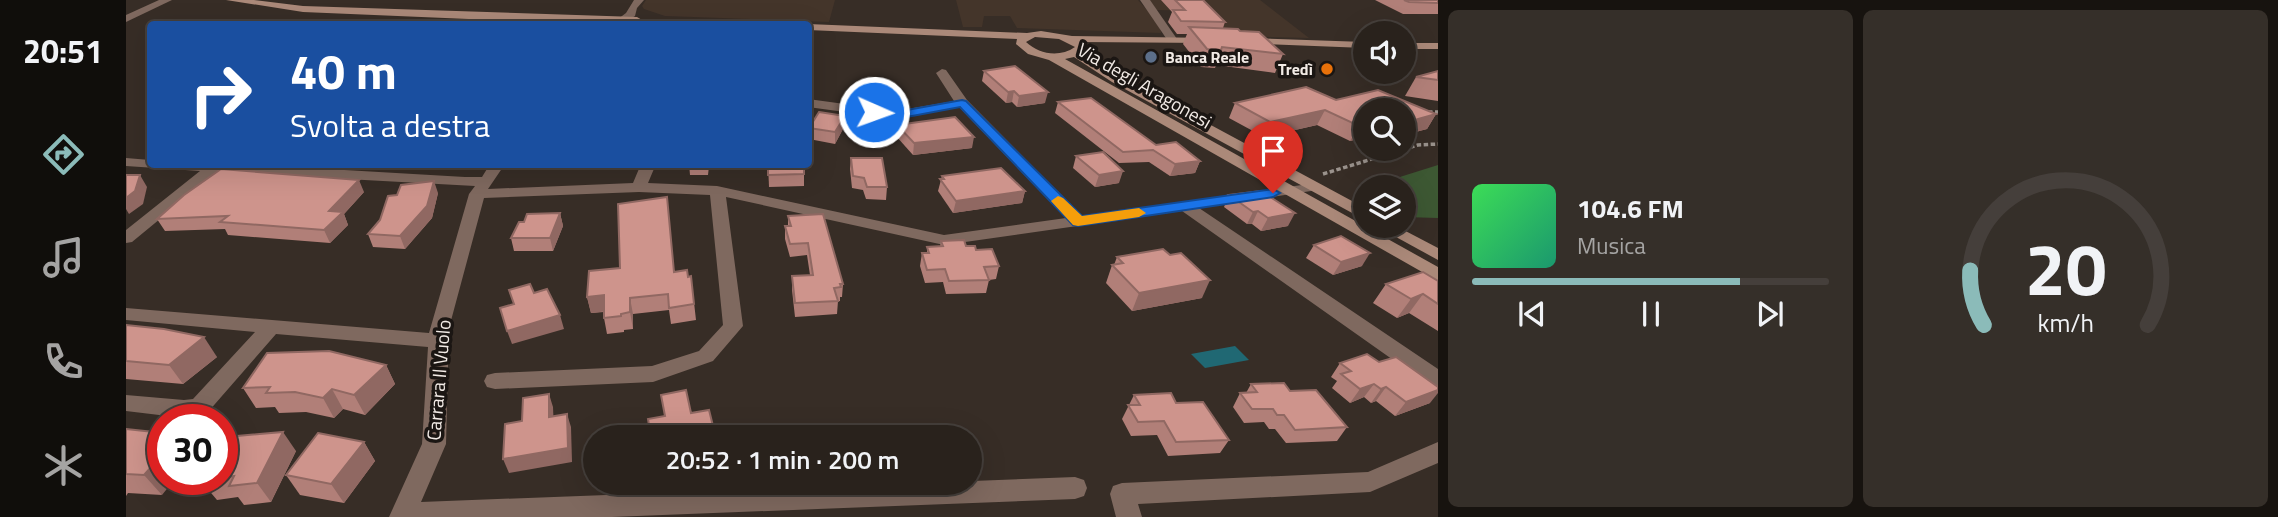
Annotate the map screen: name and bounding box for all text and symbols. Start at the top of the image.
map controls [1353,21,1416,238]
button: sound [1353,21,1416,84]
text: 20:51 [23,27,103,75]
text: 40 m [290,33,397,108]
street label: Via degli Aragonesi [1072,35,1218,135]
place label: Banca Reale [1165,45,1249,69]
icon: right [175,49,266,140]
marker: Banca Reale [1143,49,1159,65]
place label: Tredì [1278,57,1313,81]
marker: Tredì [1319,61,1335,77]
position arrow [837,75,911,149]
button: search [1353,98,1416,161]
text: Svolta a destra [290,101,490,149]
pin [1243,121,1303,193]
icon: directions [39,130,88,179]
icon: arrive [1254,132,1292,170]
button: layers [1353,175,1416,238]
text: 104.6 FM [1577,189,1684,228]
text: 20 [2025,213,2106,323]
text: Musica [1577,228,1646,263]
icon: music [39,233,88,282]
icon: previous [1513,295,1551,333]
icon: pause [1632,295,1670,333]
icon: next [1751,295,1789,333]
text: km/h [2037,303,2094,341]
street label: Carrara Il Vuolo [418,318,458,442]
icon: phone [39,337,88,386]
speed limit sign: 30 [147,404,238,495]
text: 20:52 · 1 min · 200 m [666,440,899,479]
icon: climate [39,441,88,490]

